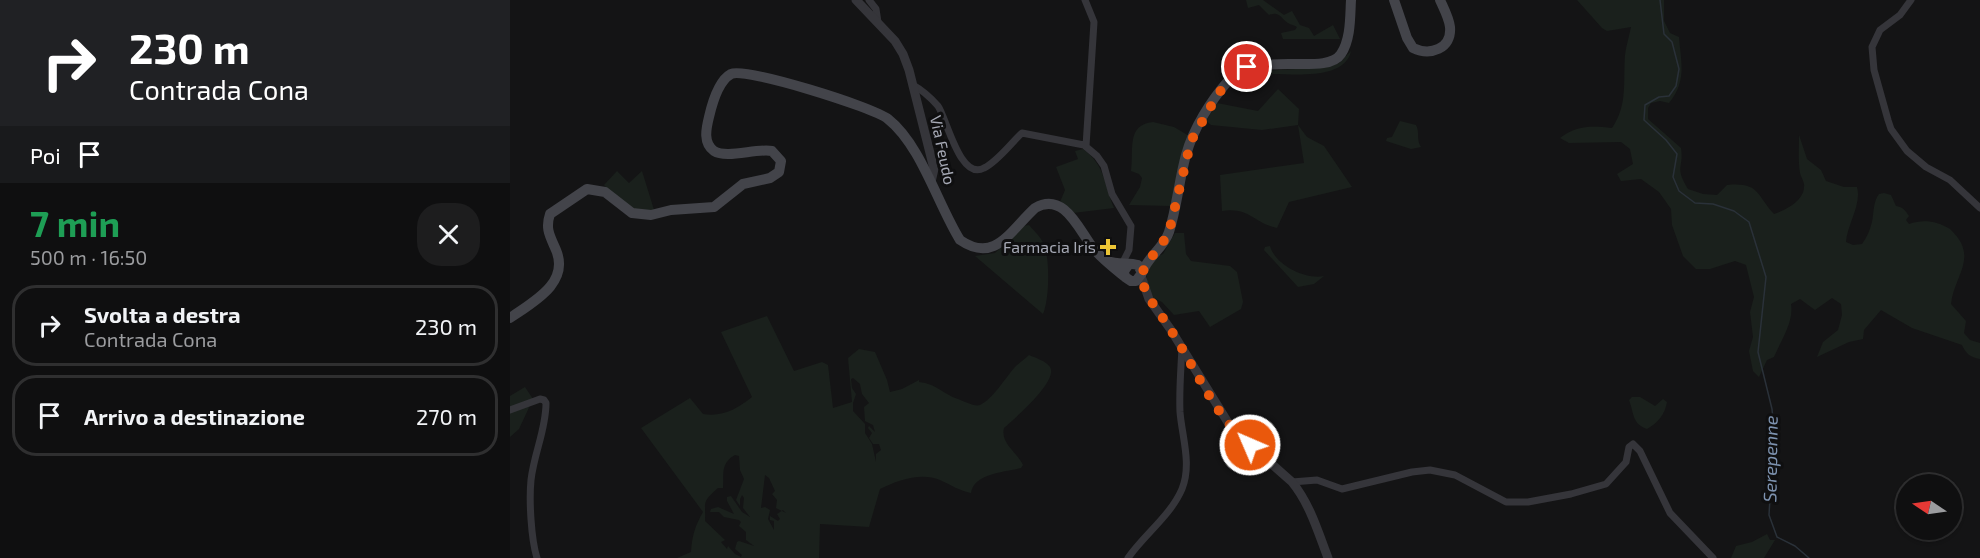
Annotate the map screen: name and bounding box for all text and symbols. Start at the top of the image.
text: 230 m [129,22,250,72]
icon: right [30,24,108,102]
pin [1221,41,1272,92]
icon: arrive [1230,50,1263,83]
text: Contrada Cona [129,73,309,105]
street label: Via Feudo [927,113,960,186]
icon: arrive [73,138,106,171]
text: Poi [30,142,61,168]
text: 7 min [30,201,120,244]
button: close [417,203,480,266]
place label: Farmacia Iris [1003,237,1096,256]
marker: Farmacia Iris [1101,240,1115,254]
text: 500 m · 16:50 [30,245,147,269]
text: Svolta a destra [84,301,241,327]
icon: right [33,309,66,342]
text: 230 m [415,313,477,339]
text: Contrada Cona [84,327,217,351]
icon: arrive [33,399,66,432]
text: Arrivo a destinazione [84,403,305,429]
text: 270 m [416,403,477,429]
position arrow [1218,413,1282,477]
water label: Serepenne [1758,415,1782,503]
north arrow [1896,474,1962,540]
map controls [1896,474,1962,540]

